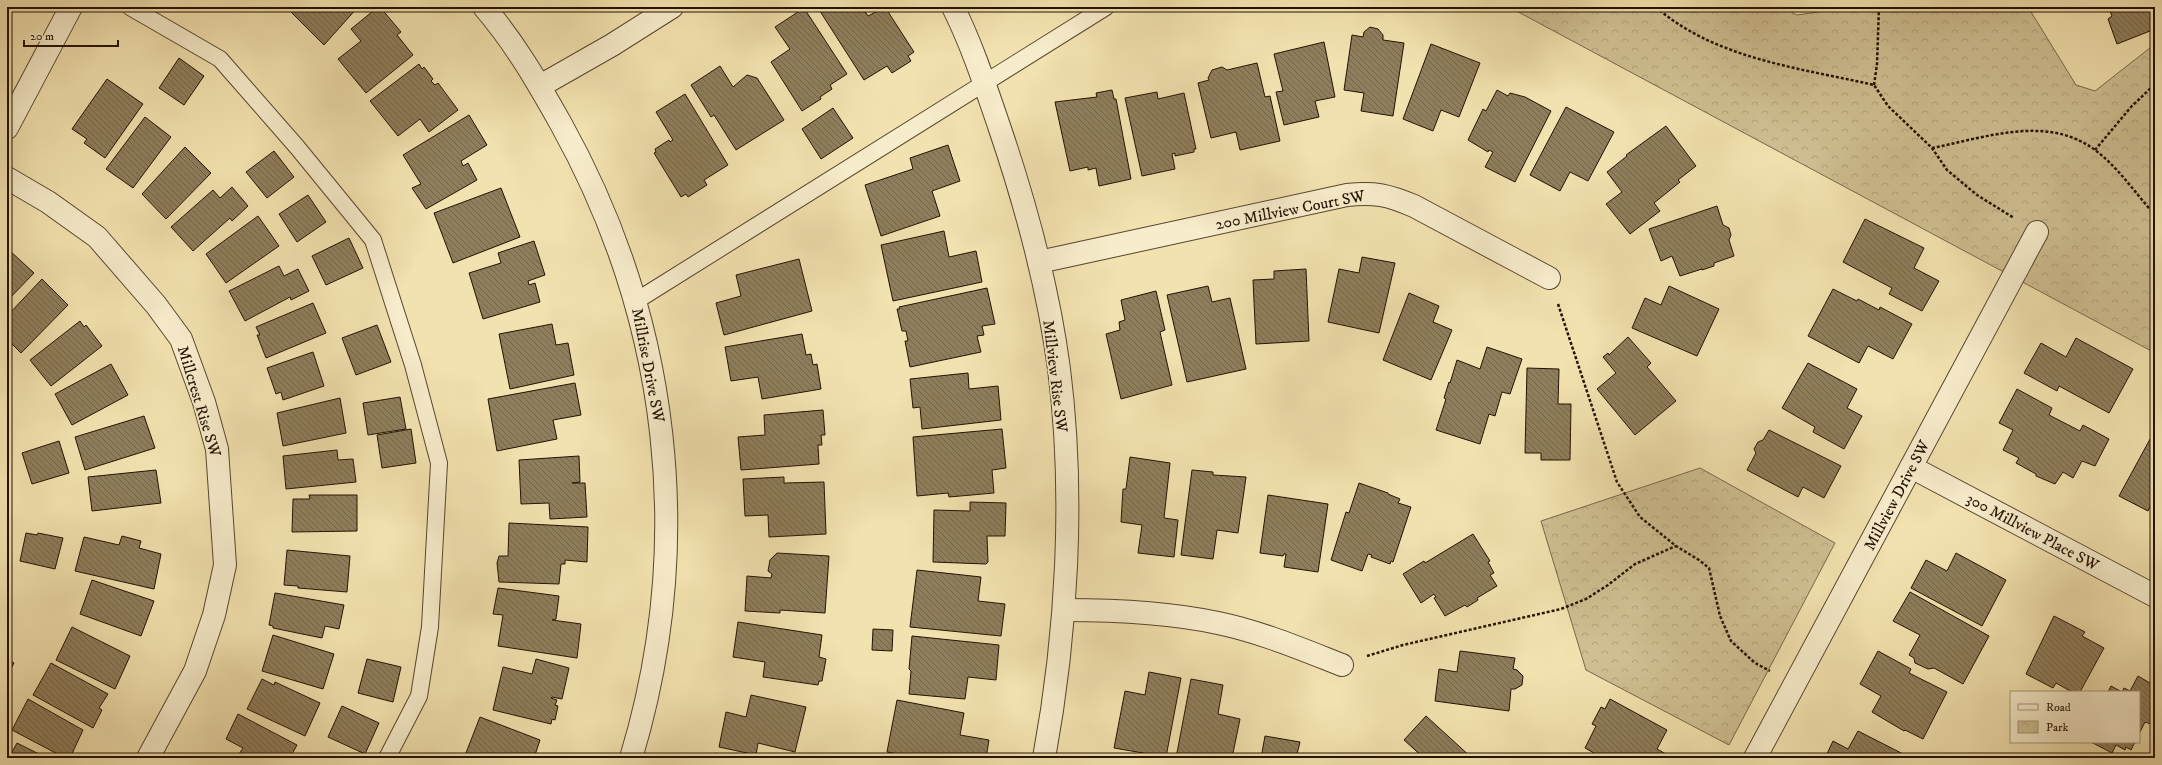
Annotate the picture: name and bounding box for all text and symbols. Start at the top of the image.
scale bar [24,22,118,48]
text: 20 m [30,29,54,44]
street label: 200 Millview Court SW [1214,186,1367,234]
street label: Millrise Drive SW [627,306,669,424]
street label: Millview Rise SW [1038,319,1072,434]
street label: Millcrest Rise SW [173,343,226,459]
street label: Millview Drive SW [1859,437,1934,554]
street label: 300 Millview Place SW [1963,489,2102,575]
legend [2010,691,2140,743]
text: Road [2046,700,2071,715]
text: Park [2046,720,2068,735]

